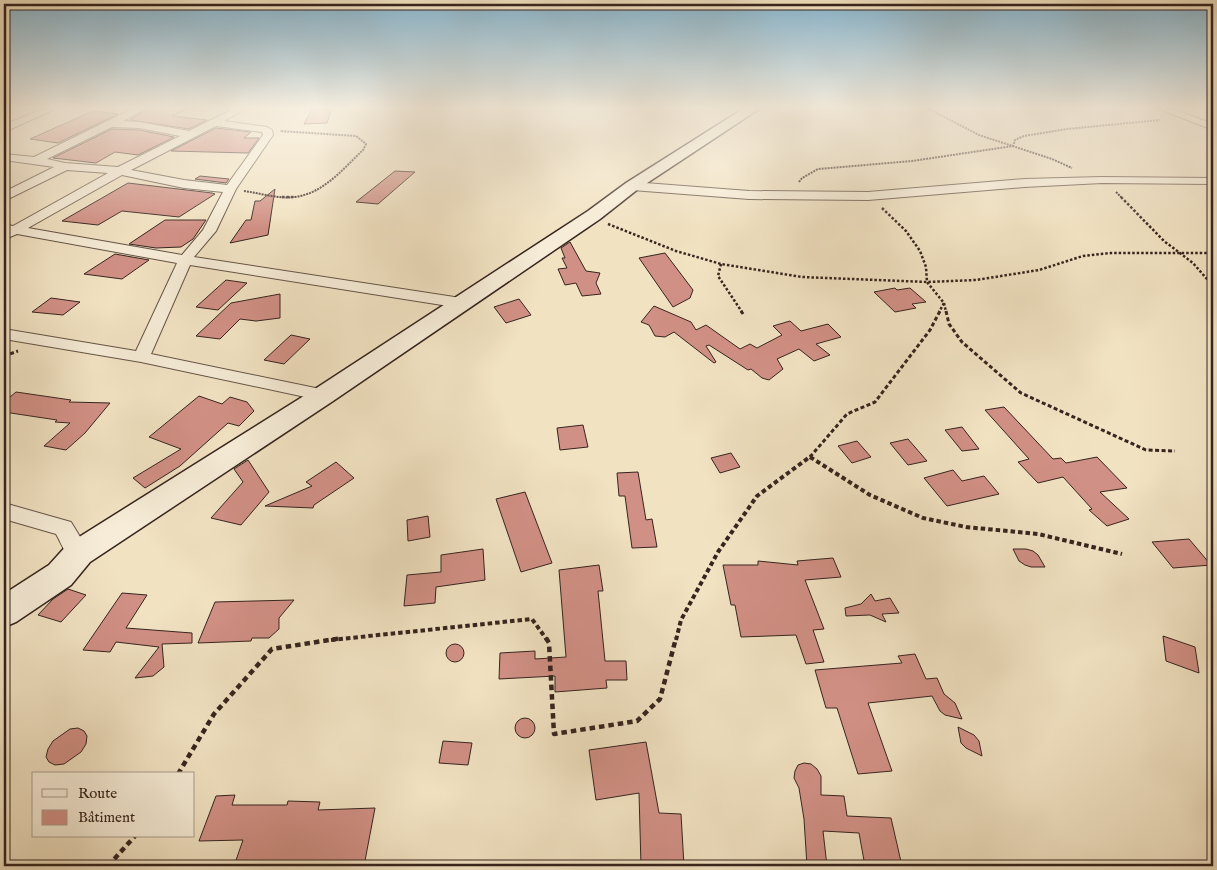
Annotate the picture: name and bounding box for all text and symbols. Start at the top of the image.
legend [32,772,195,838]
text: Route [78,784,117,803]
text: Bâtiment [78,808,135,827]

